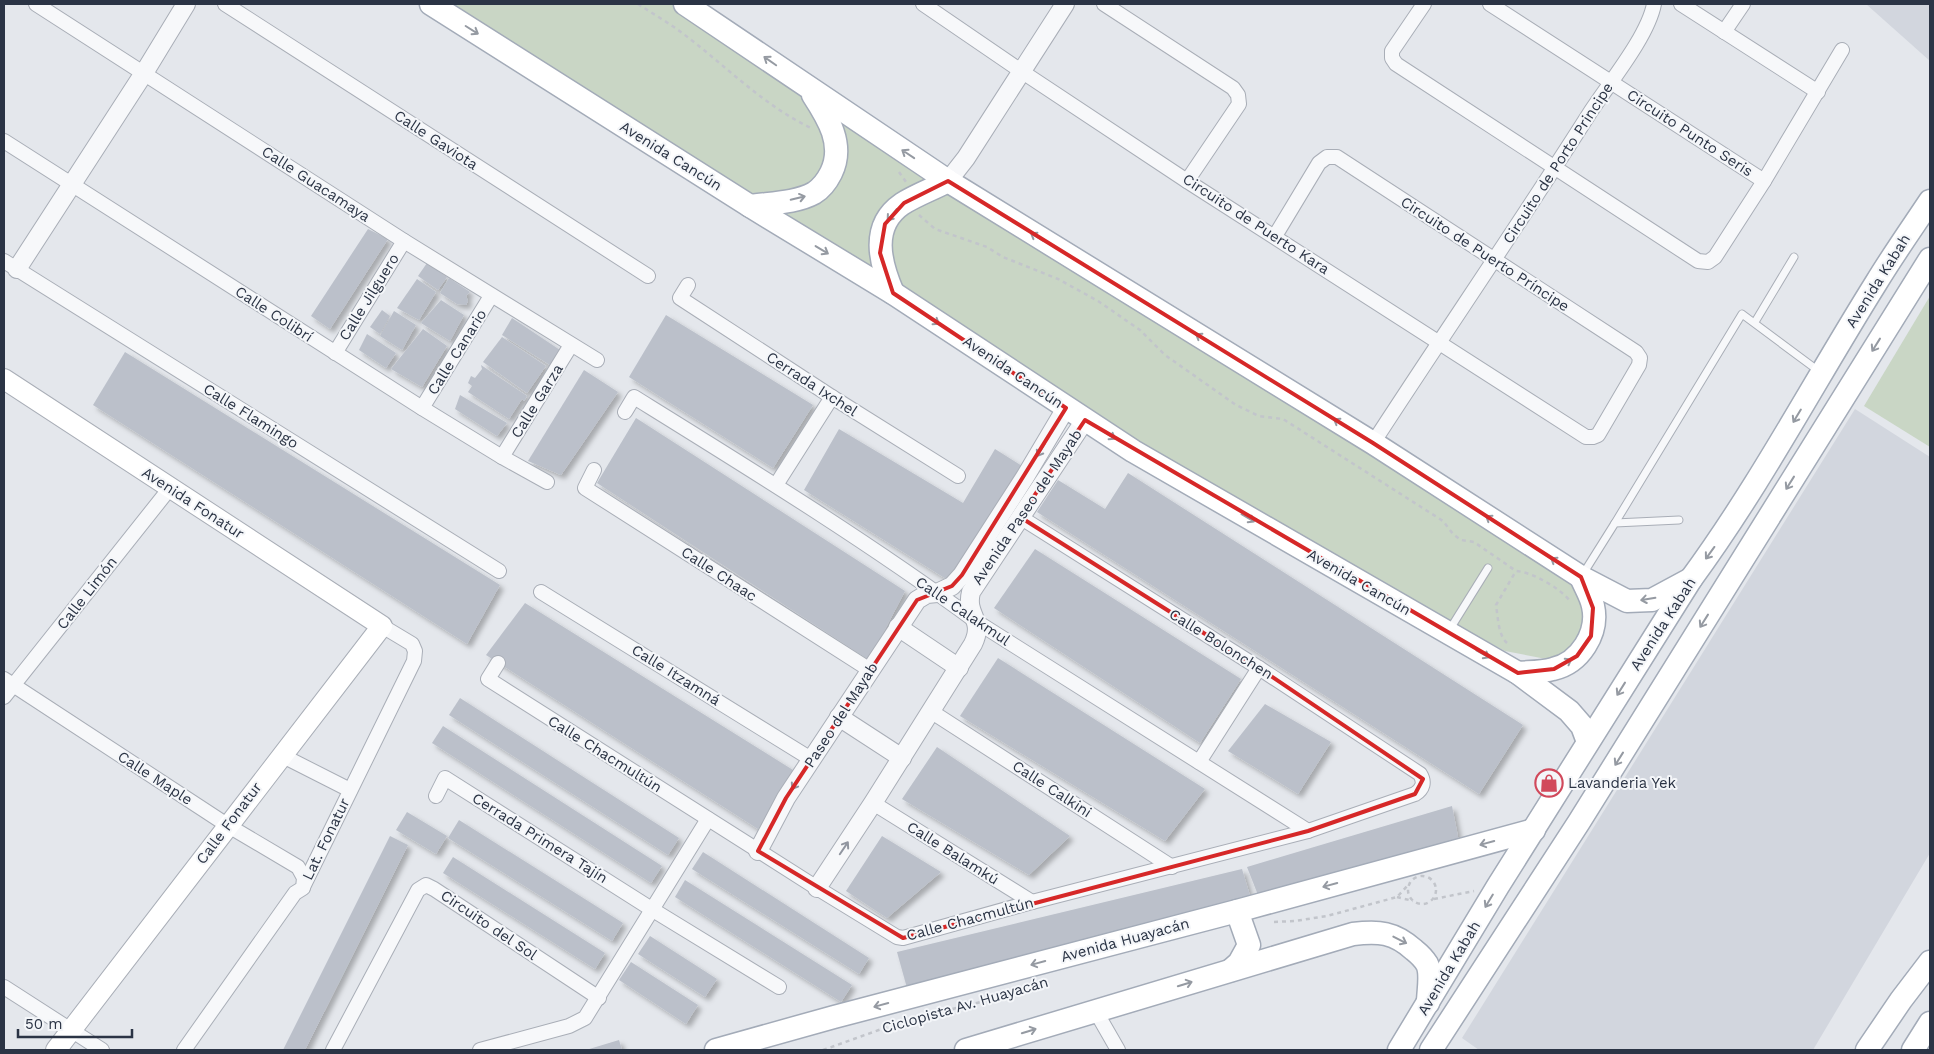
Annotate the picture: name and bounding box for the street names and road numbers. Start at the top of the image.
street label: Circuito de Porto Principe [1499,79,1617,247]
street label: Circuito Punto Seris [1624,86,1756,180]
street label: Calle Gaviota [391,106,482,174]
street label: Avenida Cancún [617,117,725,195]
street label: Calle Guacamaya [258,142,374,226]
street label: Circuito de Puerto Kara [1179,170,1333,278]
street label: Circuito de Puerto Príncipe [1397,193,1573,315]
street label: Avenida Kabah [1842,231,1914,331]
street label: Calle Jilguero [335,250,403,344]
street label: Calle Colibrí [232,282,316,346]
street label: Calle Canario [424,306,490,398]
street label: Avenida Cancún [960,332,1066,412]
street label: Cerrada Ixchel [763,348,861,420]
street label: Calle Garza [507,360,567,441]
street label: Calle Flamingo [200,380,302,452]
street label: Avenida Paseo del Mayab [968,426,1086,588]
street label: Avenida Fonatur [139,463,247,543]
street label: Calle Chaac [678,543,760,605]
street label: Avenida Cancún [1304,545,1414,619]
street label: Calle Limón [53,553,121,633]
street label: Calle Calakmul [912,573,1014,650]
street label: Avenida Kabah [1626,574,1700,674]
street label: Calle Bolonchen [1166,605,1276,683]
street label: Calle Itzamná [628,641,724,710]
street label: Paseo del Mayab [800,659,882,771]
street label: Calle Chacmultún [545,712,665,796]
street label: Calle Maple [114,747,196,809]
street label: Calle Calkini [1009,757,1095,821]
street label: Calle Fonatur [192,778,266,868]
street label: Cerrada Primera Tajín [469,789,611,887]
street label: Lat. Fonatur [298,795,354,883]
street label: Calle Balamkú [904,818,1002,888]
street label: Circuito del Sol [437,886,541,964]
street label: Calle Chacmultún [904,893,1036,945]
street label: Avenida Huayacán [1059,914,1191,966]
street label: Avenida Kabah [1414,917,1484,1019]
street label: Ciclopista Av. Huayacán [880,973,1050,1037]

